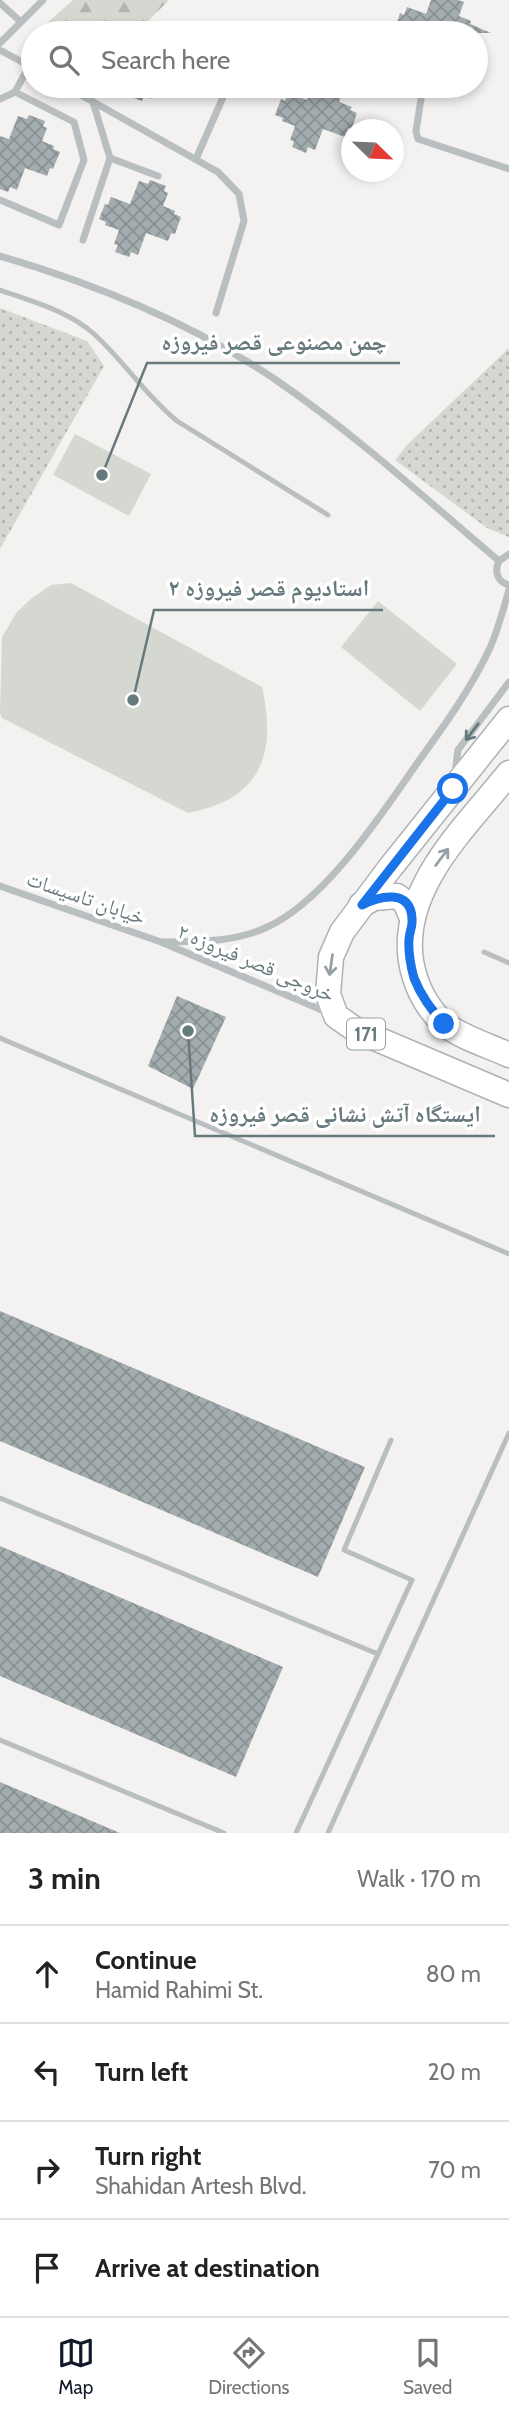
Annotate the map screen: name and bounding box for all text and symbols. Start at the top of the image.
search box [21,21,488,98]
icon: search [45,41,83,79]
text: Search here [101,44,230,76]
north arrow [341,119,404,182]
callout: چمن مصنوعی قصر فیروزه [147,319,400,363]
text: چمن مصنوعی قصر فیروزه [161,328,387,356]
callout: استادیوم قصر فیروزه ۲ [154,566,383,610]
text: استادیوم قصر فیروزه ۲ [169,574,369,604]
one-way arrow [464,722,479,741]
route start [437,773,468,804]
one-way arrow [435,849,450,867]
street label: خیابان تاسیسات [24,866,149,929]
street label: خروجی قصر فیروزه ۲ [174,918,338,1008]
one-way arrow [324,953,337,976]
route end [428,1008,459,1039]
road number: 171 [347,1018,385,1050]
callout: ایستگاه آتش نشانی قصر فیروزه [195,1092,495,1136]
text: ایستگاه آتش نشانی قصر فیروزه [209,1100,481,1128]
text: 3 min [28,1860,101,1897]
text: Walk · 170 m [357,1865,481,1893]
text: Continue [95,1944,197,1976]
icon: ahead [28,1955,66,1993]
text: 80 m [426,1960,481,1988]
text: Hamid Rahimi St. [95,1976,263,2004]
icon: left [28,2053,66,2091]
text: Turn left [95,2056,188,2088]
text: 20 m [428,2058,481,2086]
text: Turn right [95,2140,201,2172]
icon: right [28,2151,66,2189]
text: 70 m [428,2156,481,2184]
text: Shahidan Artesh Blvd. [95,2172,307,2200]
icon: arrive [28,2249,66,2287]
text: Arrive at destination [95,2252,320,2284]
tab: Map [57,2334,95,2399]
tab: Directions [208,2334,289,2399]
tab: Saved [403,2334,452,2399]

